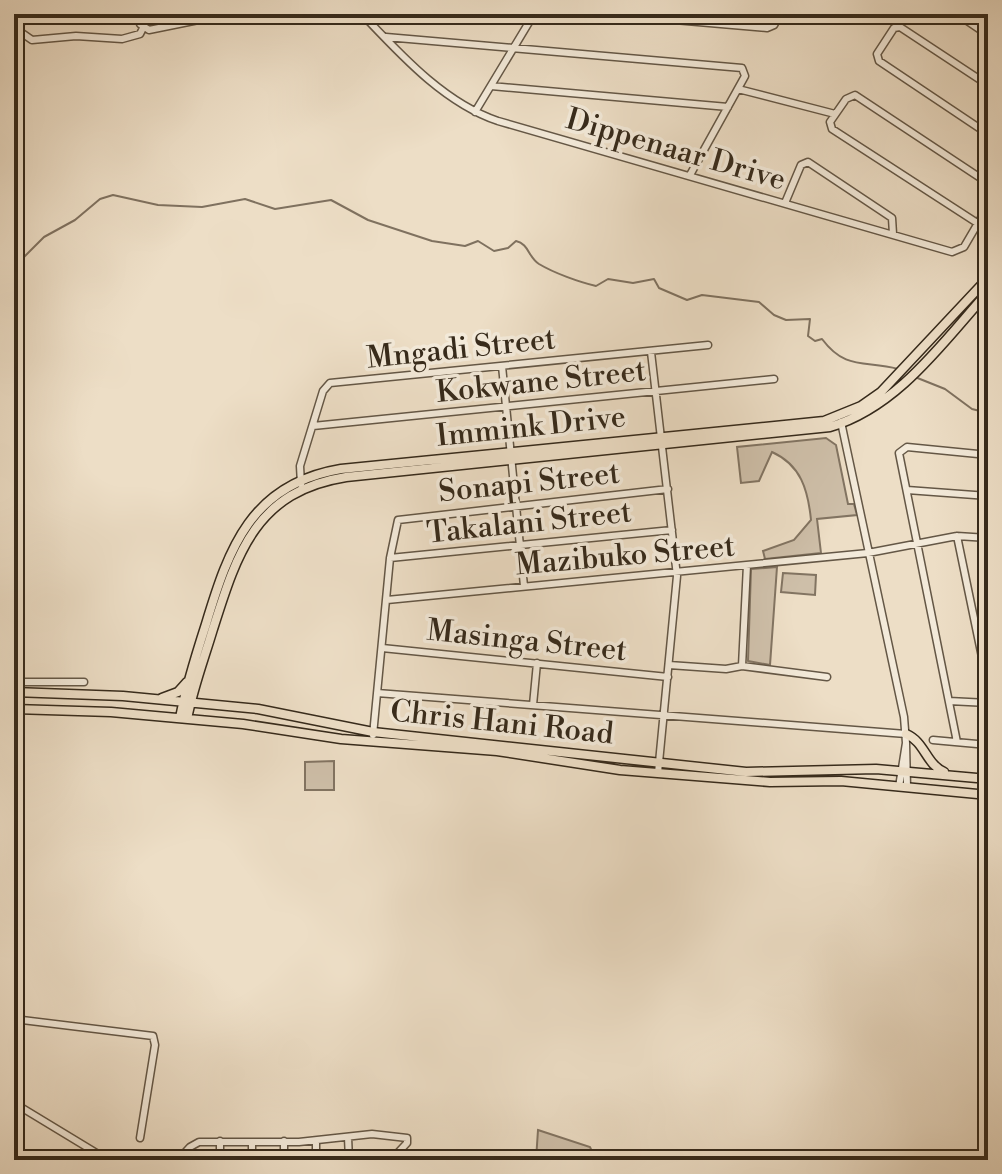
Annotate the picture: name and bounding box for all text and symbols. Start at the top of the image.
street label: Dippenaar Drive [561,100,790,199]
street label: Mngadi Street [365,320,558,378]
street label: Kokwane Street [434,352,648,412]
street label: Immink Drive [435,398,628,456]
street label: Sonapi Street [437,455,622,511]
street label: Takalani Street [425,493,634,553]
street label: Mazibuko Street [514,527,737,585]
street label: Masinga Street [425,612,629,670]
street label: Chris Hani Road [389,692,615,754]

